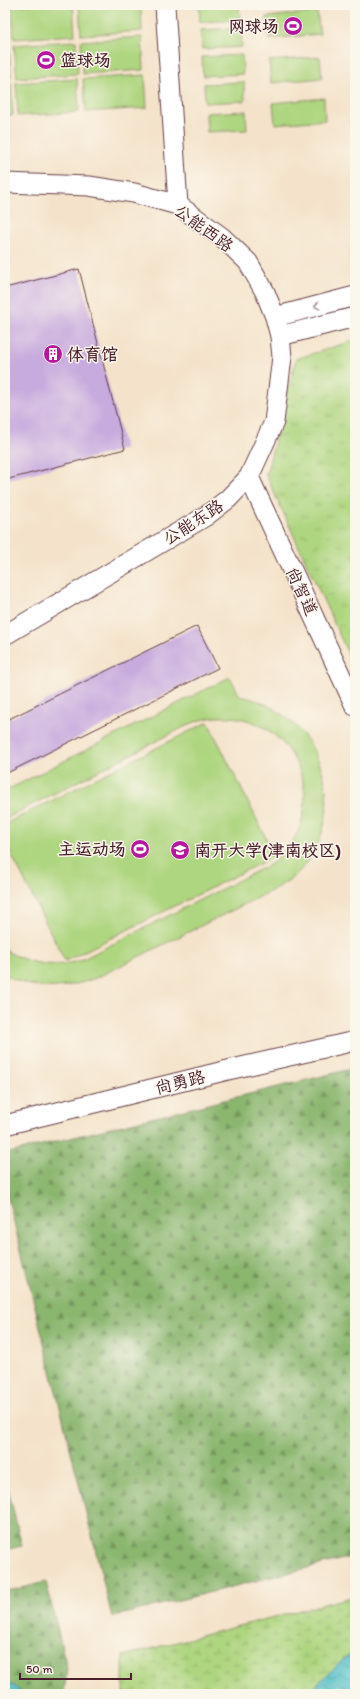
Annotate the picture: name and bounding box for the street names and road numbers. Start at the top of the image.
street label: 公能西路 [171,200,237,256]
street label: 公能东路 [159,495,227,549]
street label: 尚智道 [282,564,322,618]
street label: 尚勇路 [153,1066,207,1098]

